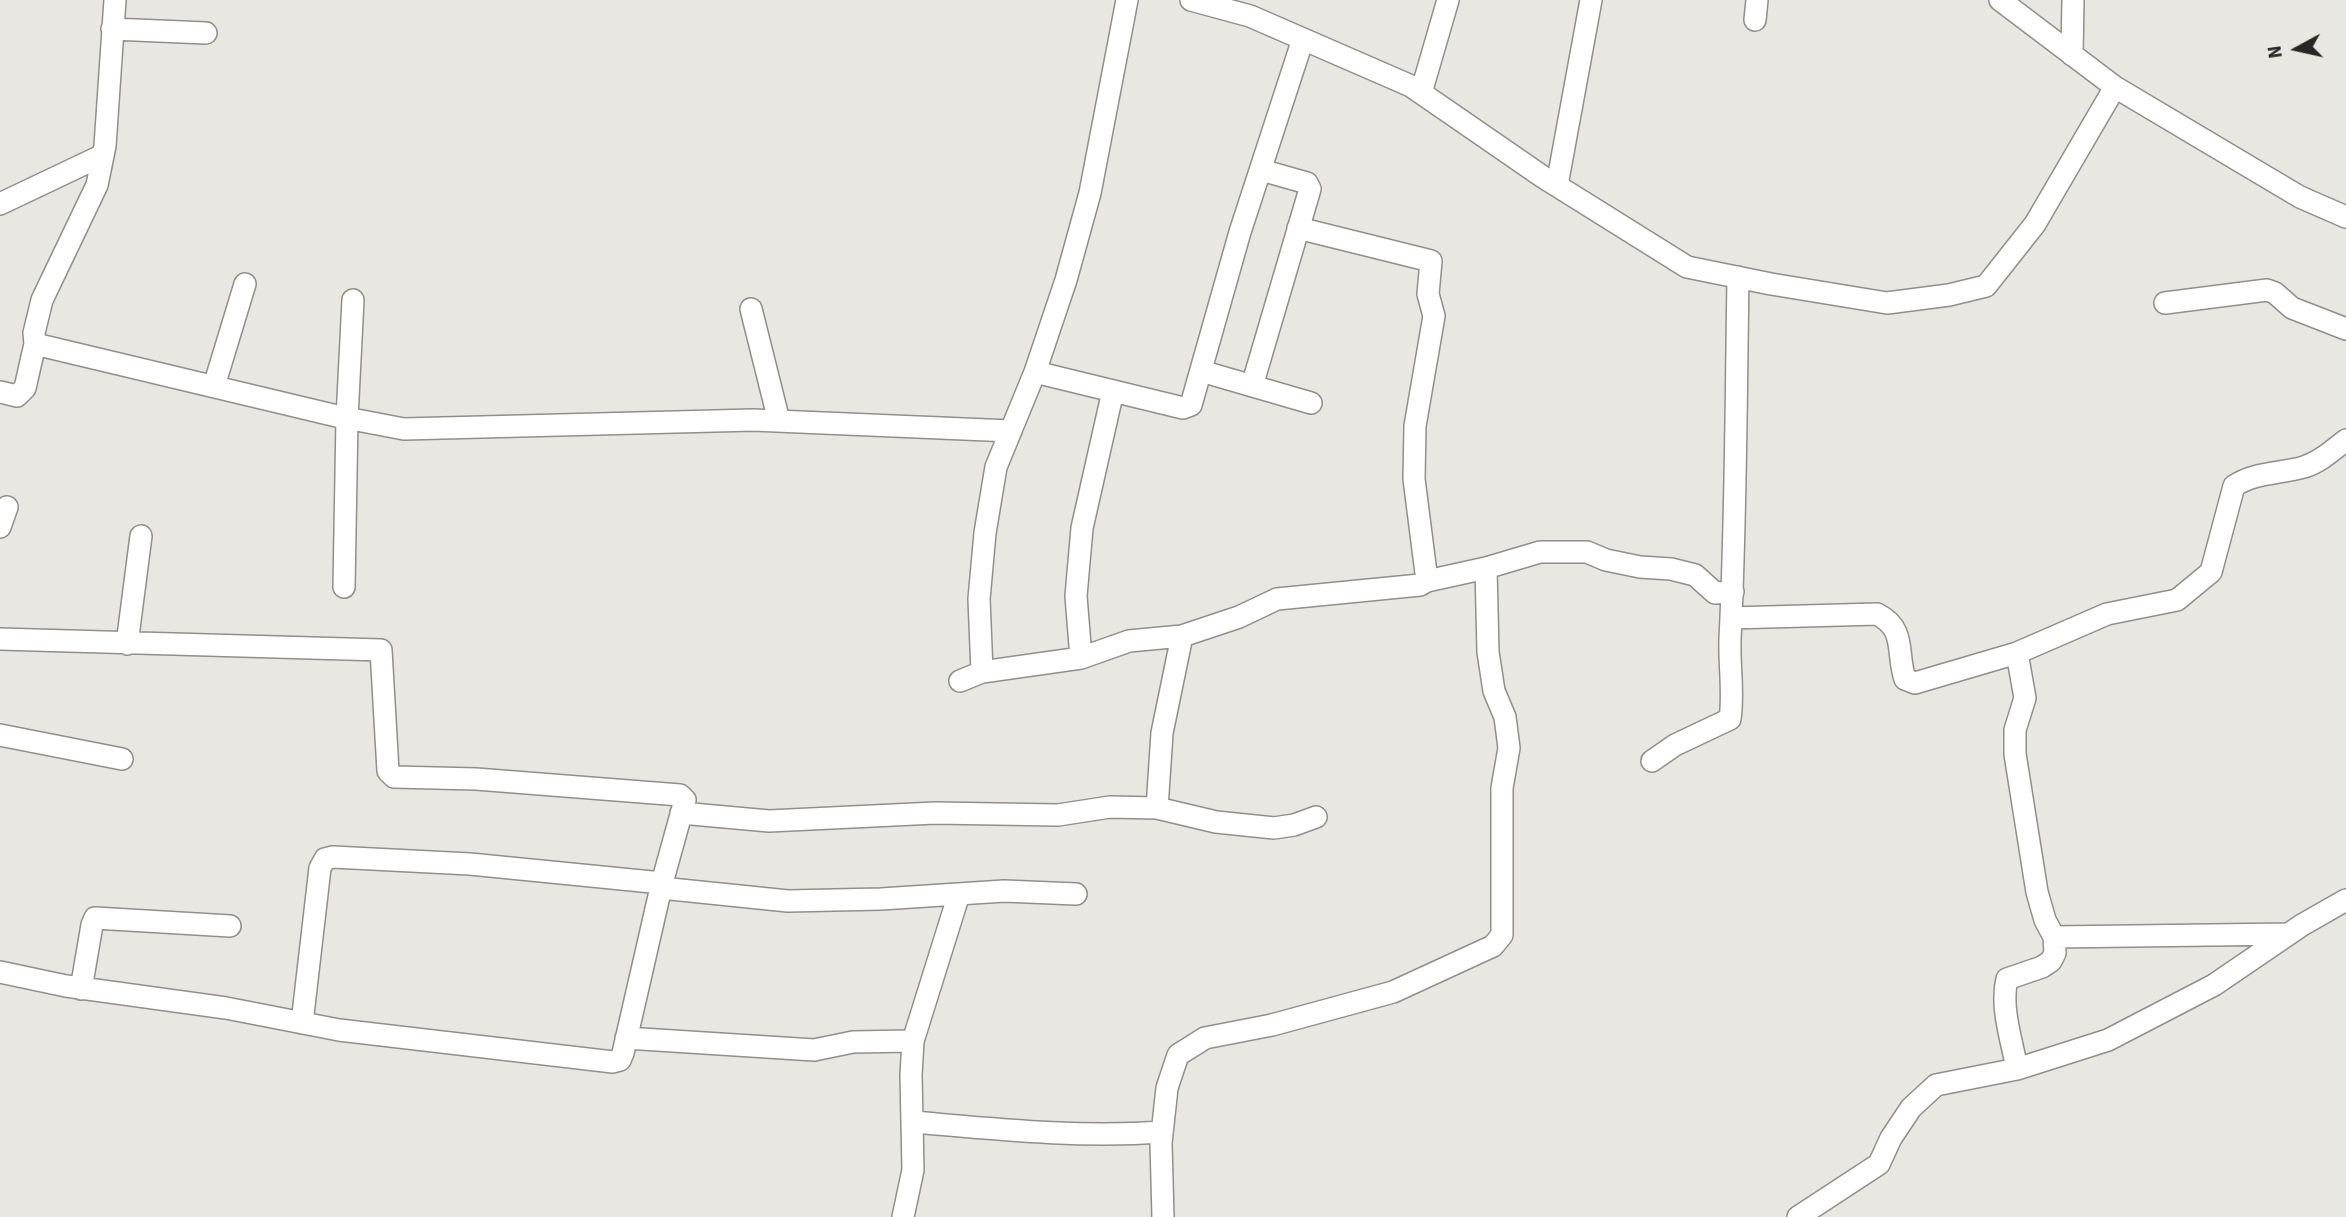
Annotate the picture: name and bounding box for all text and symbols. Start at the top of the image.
north arrow [2262,14,2332,84]
text: N [2261,44,2290,60]

